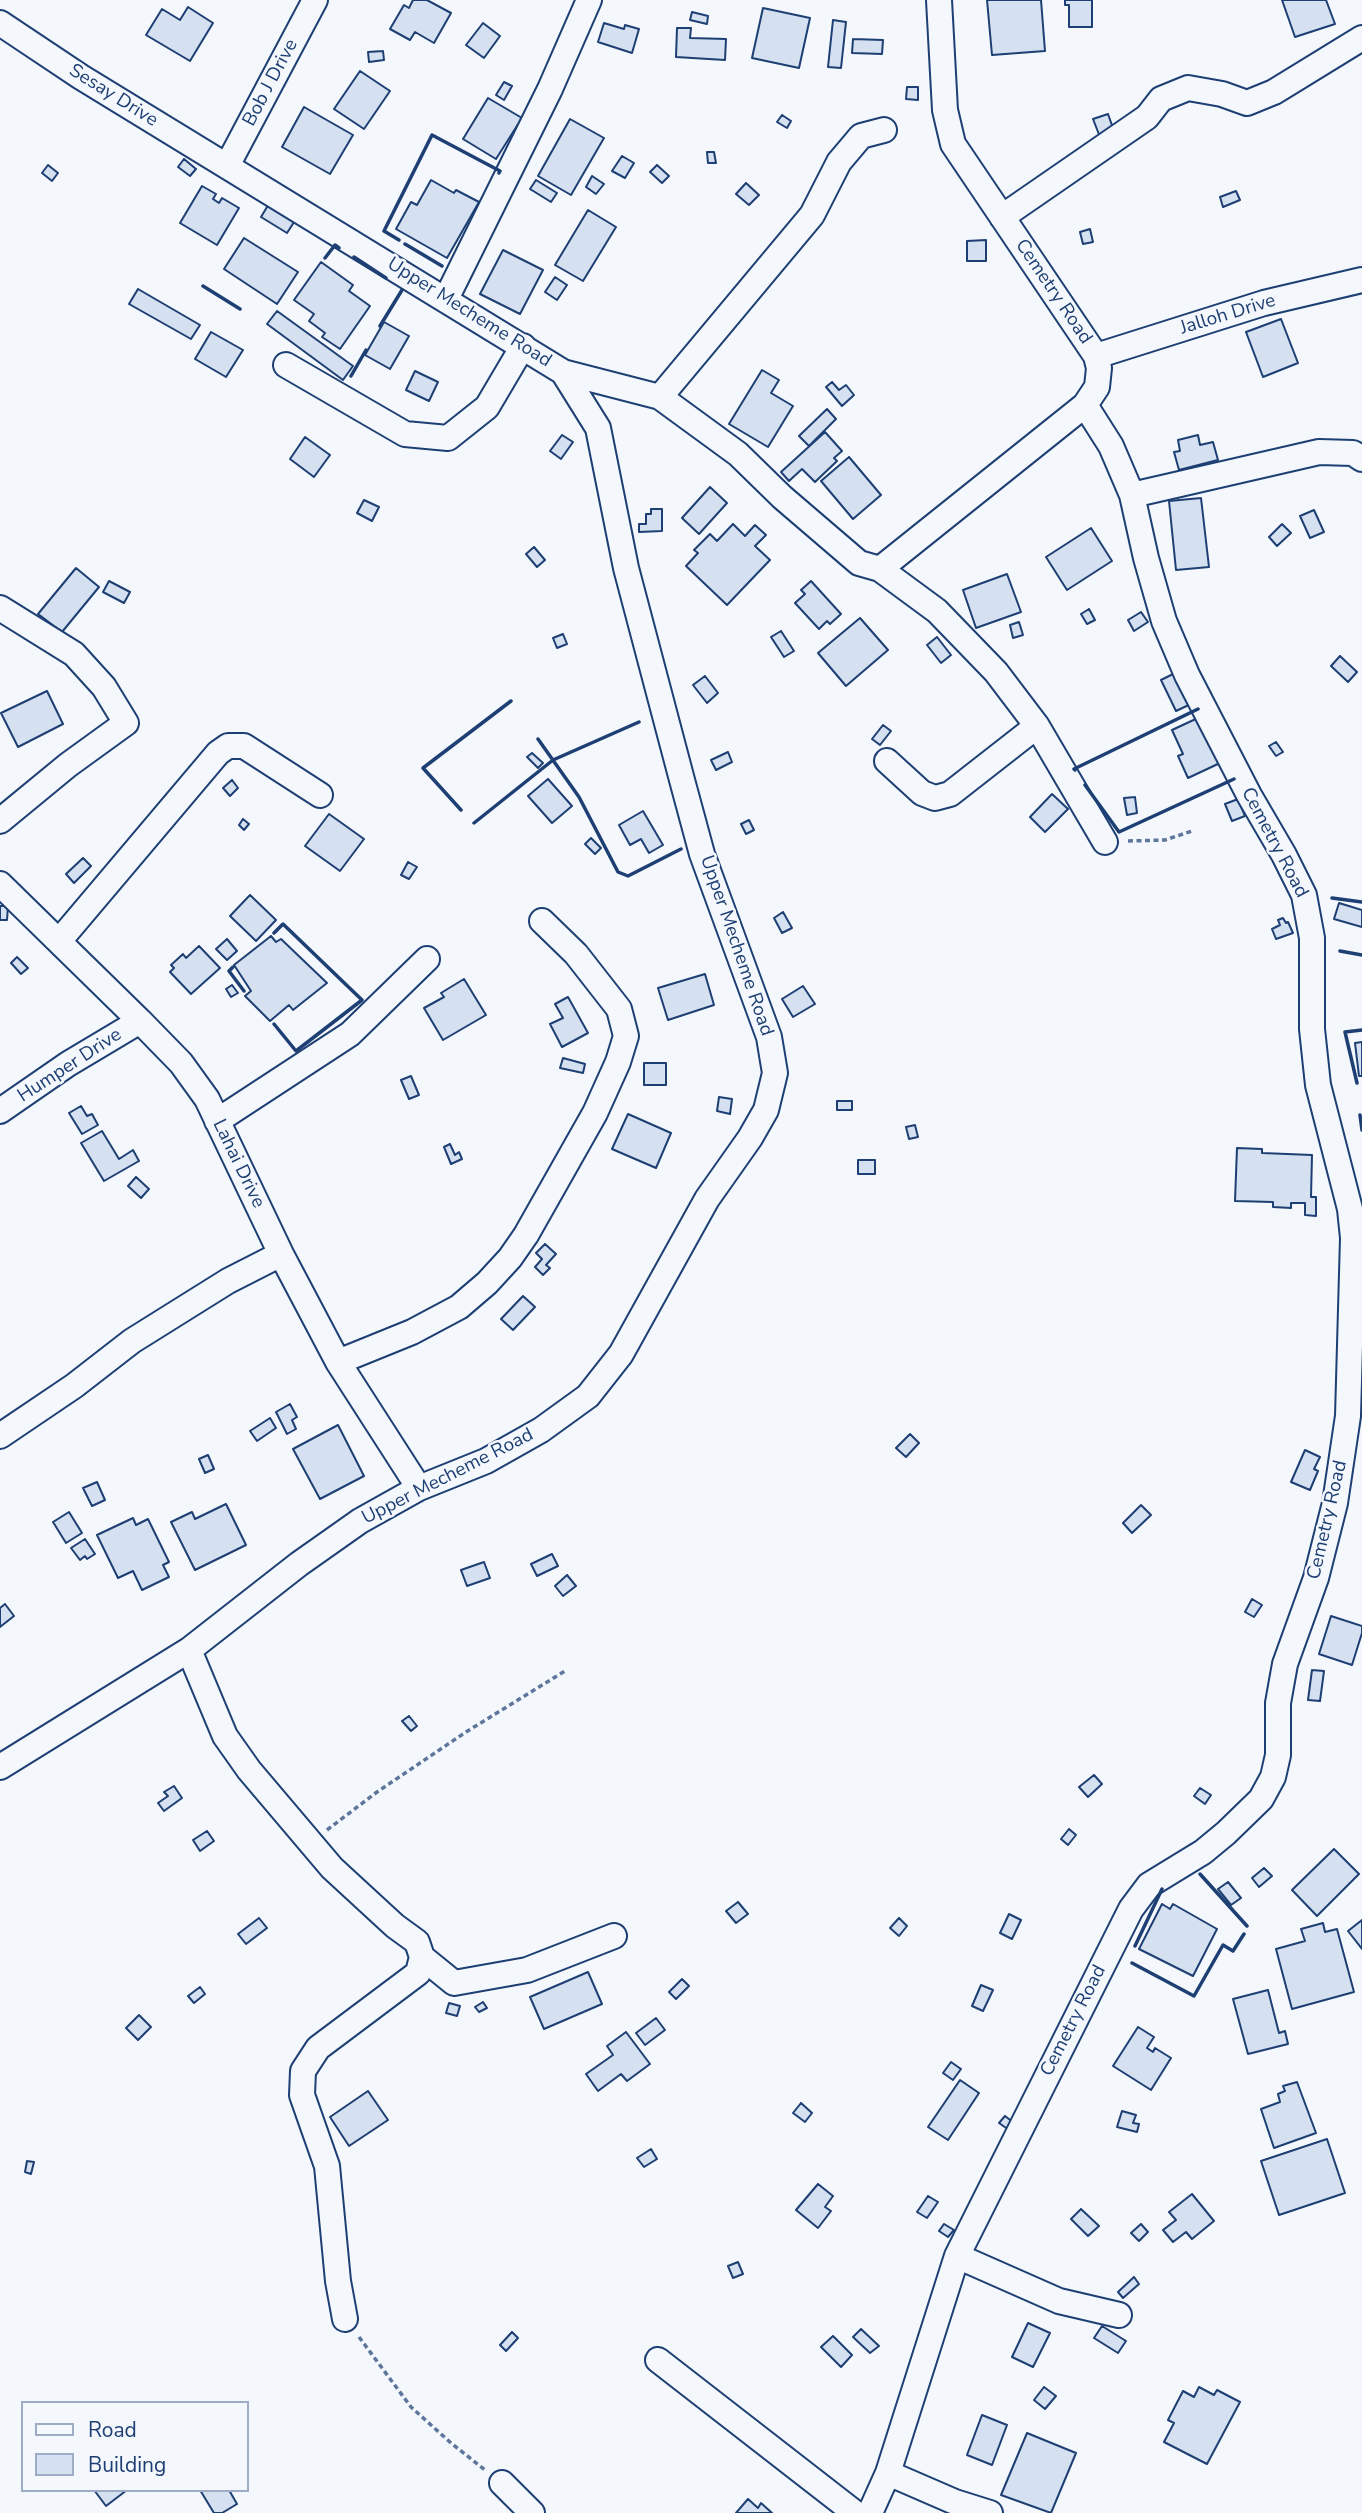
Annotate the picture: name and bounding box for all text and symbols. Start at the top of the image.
street label: Bob J Drive [239,36,303,130]
street label: Sesay Drive [64,60,162,132]
street label: Cemetry Road [1010,235,1096,349]
street label: Upper Mecheme Road [383,253,555,373]
street label: Jalloh Drive [1177,290,1279,340]
street label: Cemetry Road [1235,784,1313,902]
street label: Upper Mecheme Road [694,853,778,1039]
street label: Humper Drive [14,1024,126,1108]
street label: Lahai Drive [207,1116,269,1212]
street label: Upper Mecheme Road [358,1424,538,1530]
street label: Cemetry Road [1303,1458,1353,1582]
street label: Cemetry Road [1036,1962,1112,2080]
legend [21,2401,248,2492]
text: Road [88,2416,137,2444]
text: Building [88,2451,166,2479]

